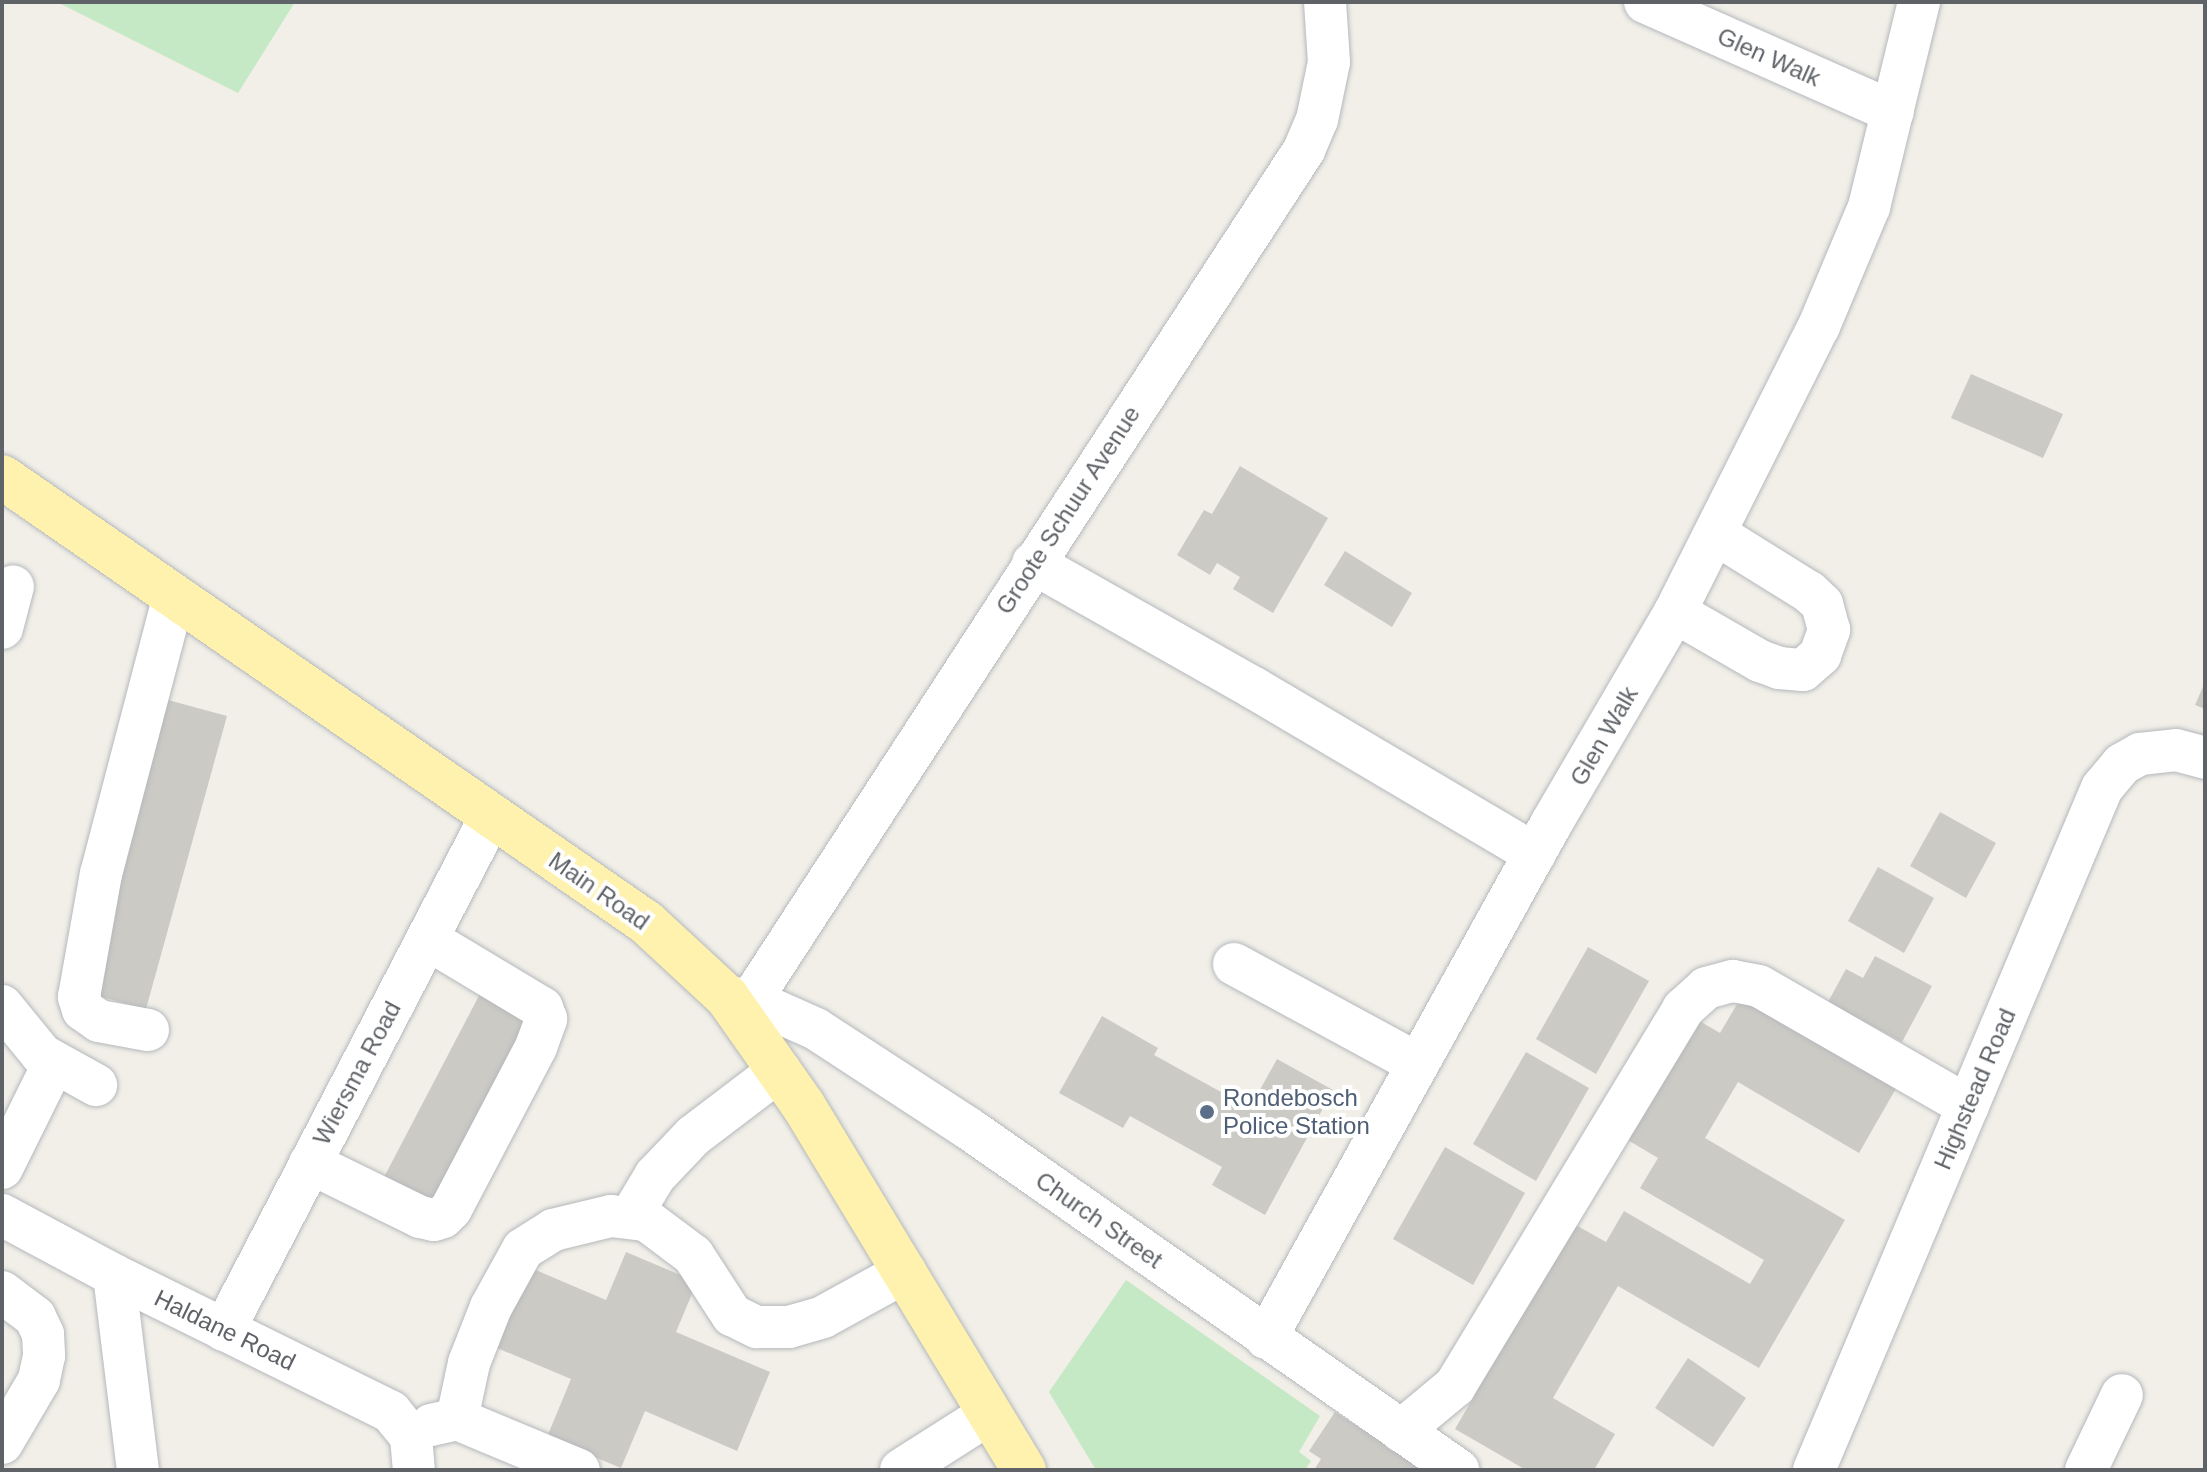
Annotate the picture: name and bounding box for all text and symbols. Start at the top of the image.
street label: Glen Walk [1713,22,1825,92]
street label: Groote Schuur Avenue [990,400,1146,620]
street label: Glen Walk [1564,681,1644,791]
street label: Main Road [543,846,655,936]
street label: Wiersma Road [307,996,407,1150]
street label: Highstead Road [1928,1004,2022,1174]
place label: Rondebosch Police Station [1223,1084,1370,1140]
marker: Rondebosch Police Station [1198,1103,1216,1121]
street label: Church Street [1030,1166,1168,1274]
street label: Haldane Road [150,1283,300,1377]

